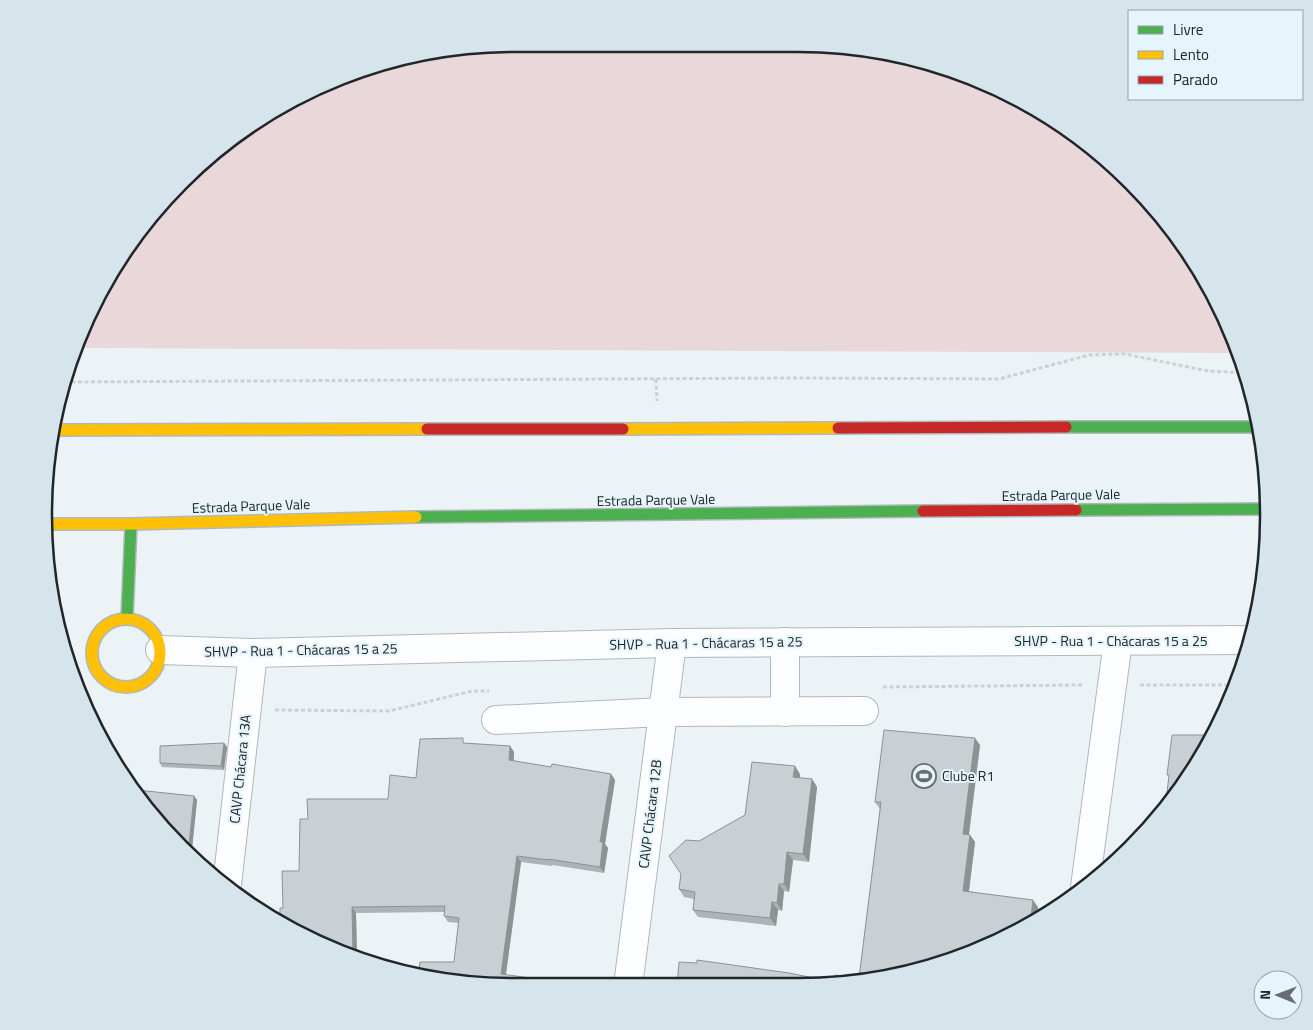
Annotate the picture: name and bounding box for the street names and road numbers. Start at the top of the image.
street label: Estrada Parque Vale [1002,483,1120,506]
street label: Estrada Parque Vale [597,488,715,511]
street label: Estrada Parque Vale [191,493,311,518]
street label: SHVP - Rua 1 - Chácaras 15 a 25 [609,630,803,655]
street label: SHVP - Rua 1 - Chácaras 15 a 25 [1014,630,1208,651]
street label: SHVP - Rua 1 - Chácaras 15 a 25 [204,637,398,662]
street label: CAVP Chácara 13A [223,713,256,824]
street label: CAVP Chácara 12B [632,758,667,870]

